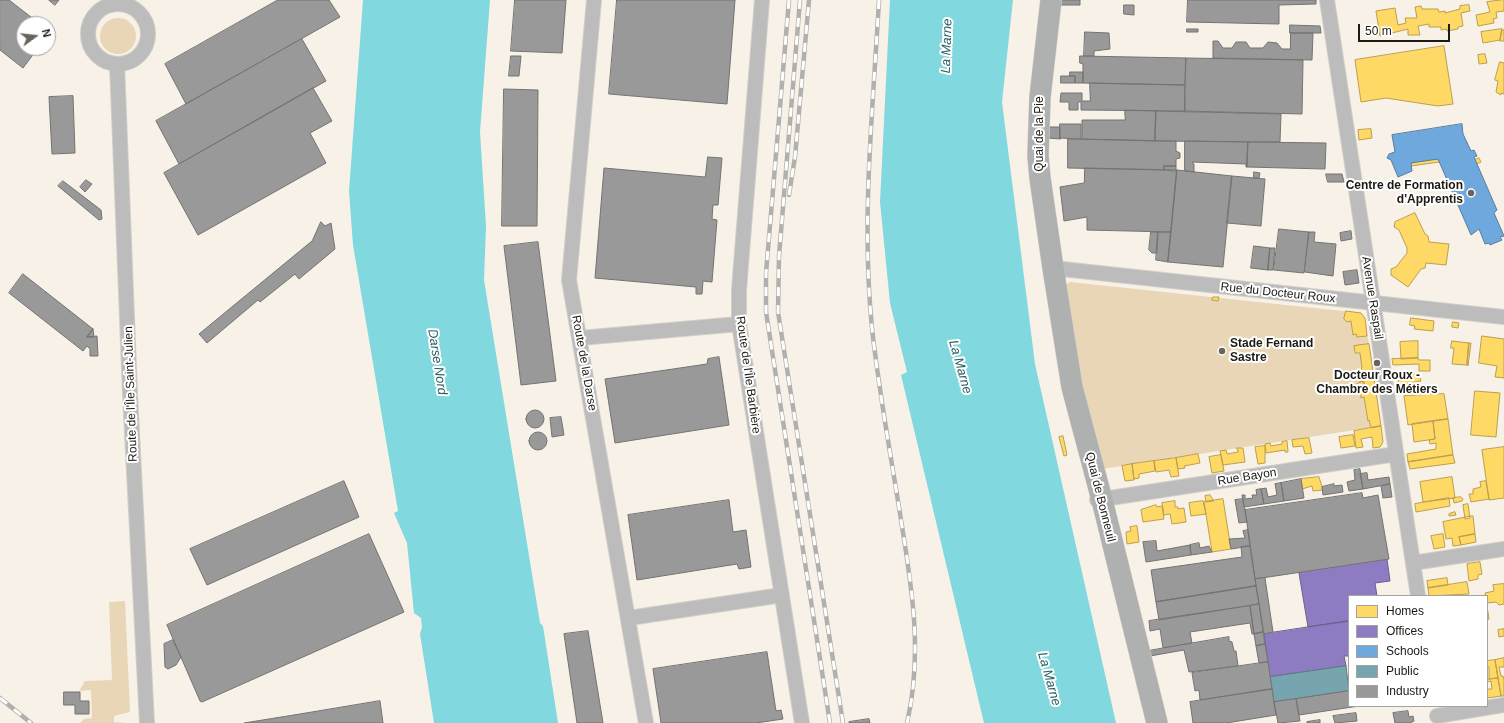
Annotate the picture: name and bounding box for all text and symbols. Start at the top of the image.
north arrow [16,16,56,56]
scale bar [1360,16,1452,42]
water label: La Marne [938,18,956,74]
text: 50 m [1365,24,1392,38]
text: N [40,28,53,39]
street label: Quai de la Pie [1033,96,1047,172]
place label: Centre de Formation d'Apprentis [1346,179,1463,207]
marker: Centre de Formation d'Apprentis [1466,188,1476,198]
street label: Avenue Raspail [1358,255,1386,341]
street label: Rue du Docteur Roux [1220,280,1336,306]
street label: Route de la Darse [569,314,599,412]
street label: Route de l'Île Barbière [733,315,763,435]
street label: Route de l'Île Saint-Julien [121,326,141,462]
water label: Darse Nord [424,328,450,396]
place label: Stade Fernand Sastre [1230,337,1313,365]
water label: La Marne [945,338,975,396]
marker: Stade Fernand Sastre [1217,346,1227,356]
marker: Docteur Roux - Chambre des Métiers [1372,358,1382,368]
place label: Docteur Roux - Chambre des Métiers [1316,369,1438,397]
street label: Quai de Bonneuil [1082,451,1118,543]
street label: Rue Bayon [1217,465,1277,489]
legend [1348,595,1488,707]
text: Homes [1386,604,1424,618]
text: Offices [1386,624,1423,638]
text: Schools [1386,644,1429,658]
water label: La Marne [1034,650,1064,708]
text: Public [1386,664,1419,678]
text: Industry [1386,684,1429,698]

